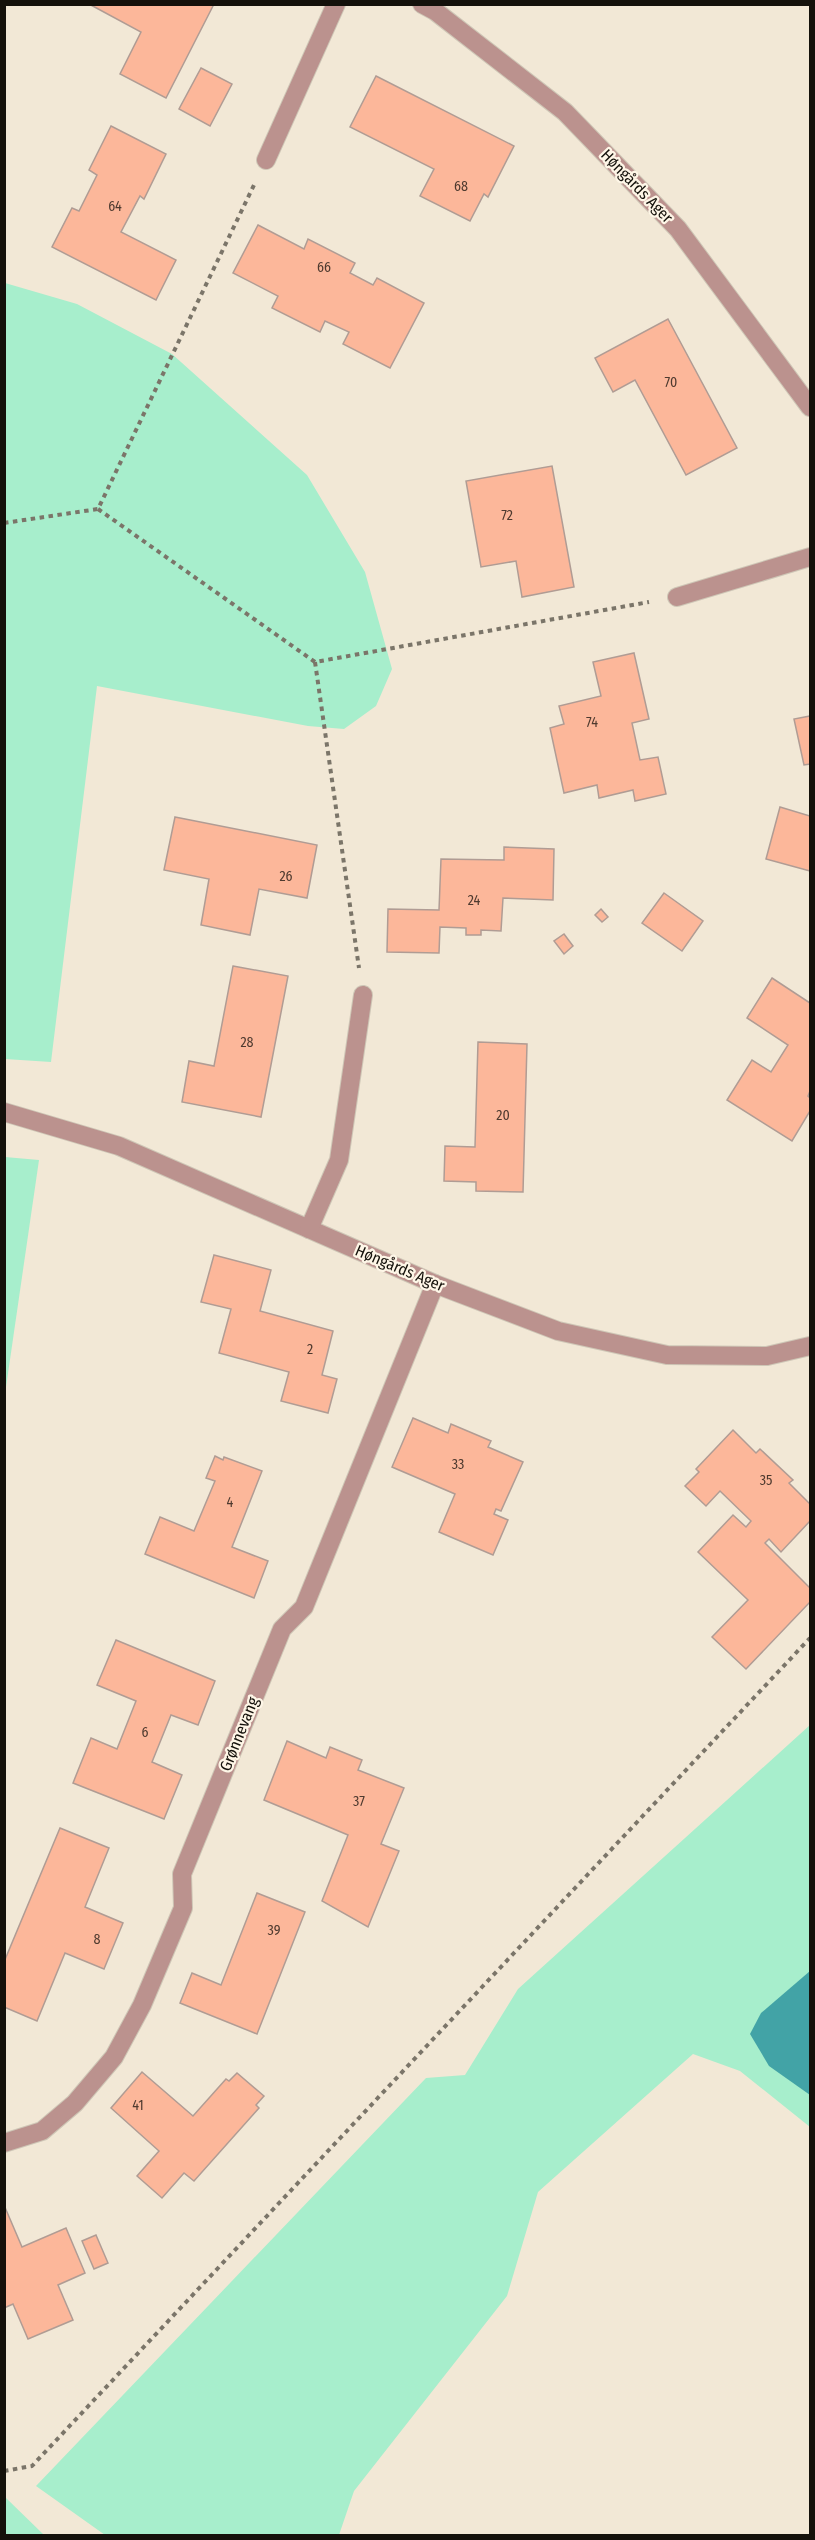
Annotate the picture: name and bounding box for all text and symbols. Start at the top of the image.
street label: Høngårds Ager [597,145,677,227]
house number: 68 [454,178,468,195]
house number: 64 [108,198,122,215]
house number: 66 [317,259,331,276]
house number: 70 [665,374,677,391]
house number: 72 [501,507,513,524]
house number: 74 [586,714,598,731]
house number: 26 [279,868,293,885]
house number: 24 [468,892,481,909]
house number: 28 [240,1034,254,1051]
house number: 20 [496,1107,510,1124]
street label: Høngårds Ager [353,1241,448,1295]
house number: 2 [307,1341,313,1358]
house number: 33 [452,1456,464,1473]
house number: 35 [760,1472,772,1489]
house number: 4 [227,1494,234,1511]
street label: Grønnevang [216,1694,263,1774]
house number: 6 [142,1724,149,1741]
house number: 37 [353,1793,365,1810]
house number: 39 [268,1922,281,1939]
house number: 8 [94,1931,101,1948]
house number: 41 [132,2097,144,2114]

